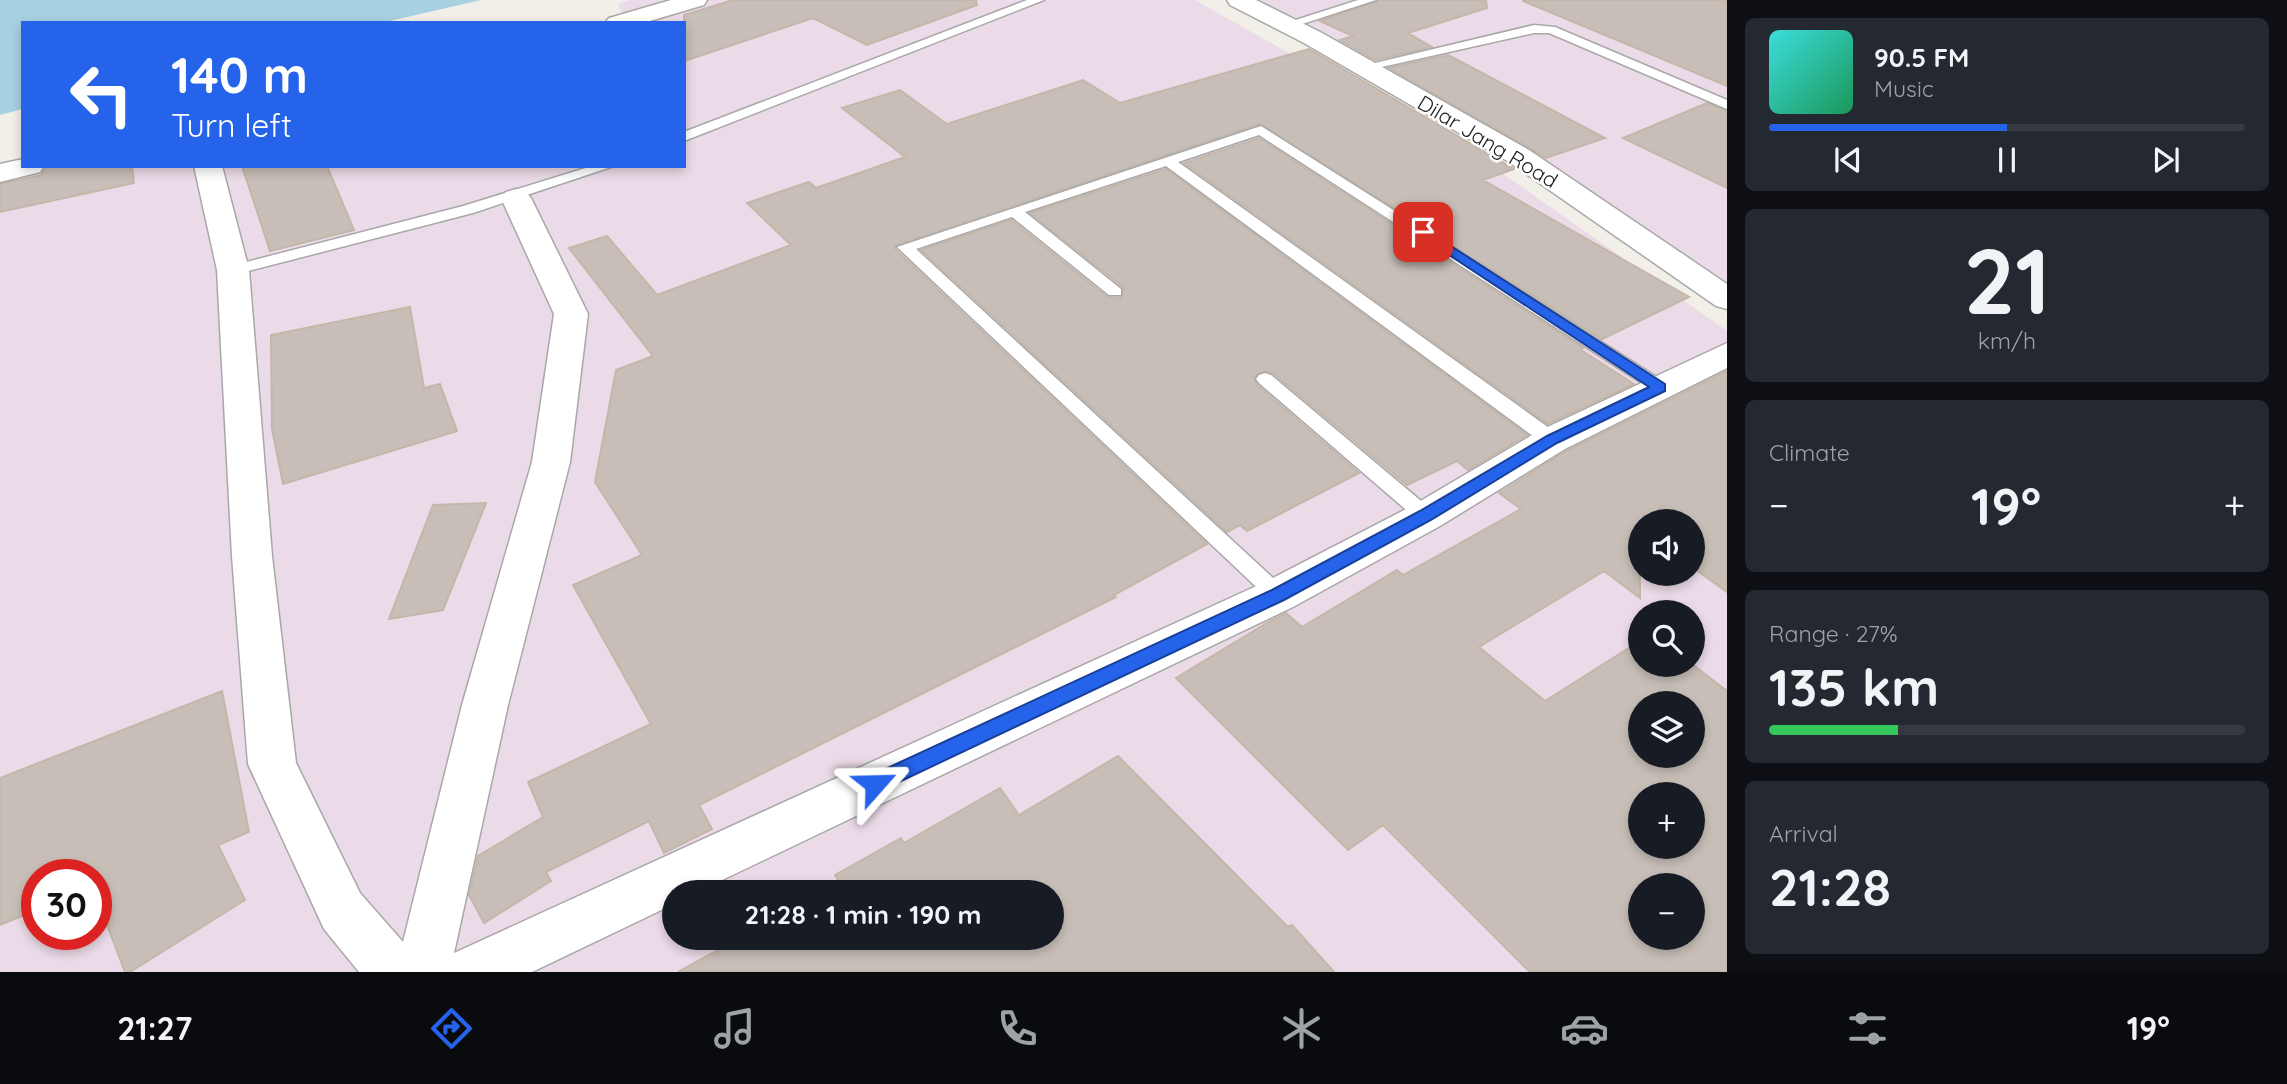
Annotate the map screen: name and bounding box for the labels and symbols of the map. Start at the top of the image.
street label: Dilar Jang Road [1413,89,1563,193]
pin [1393,202,1453,262]
position arrow [838,747,912,821]
speed limit sign: 30 [21,859,112,950]

